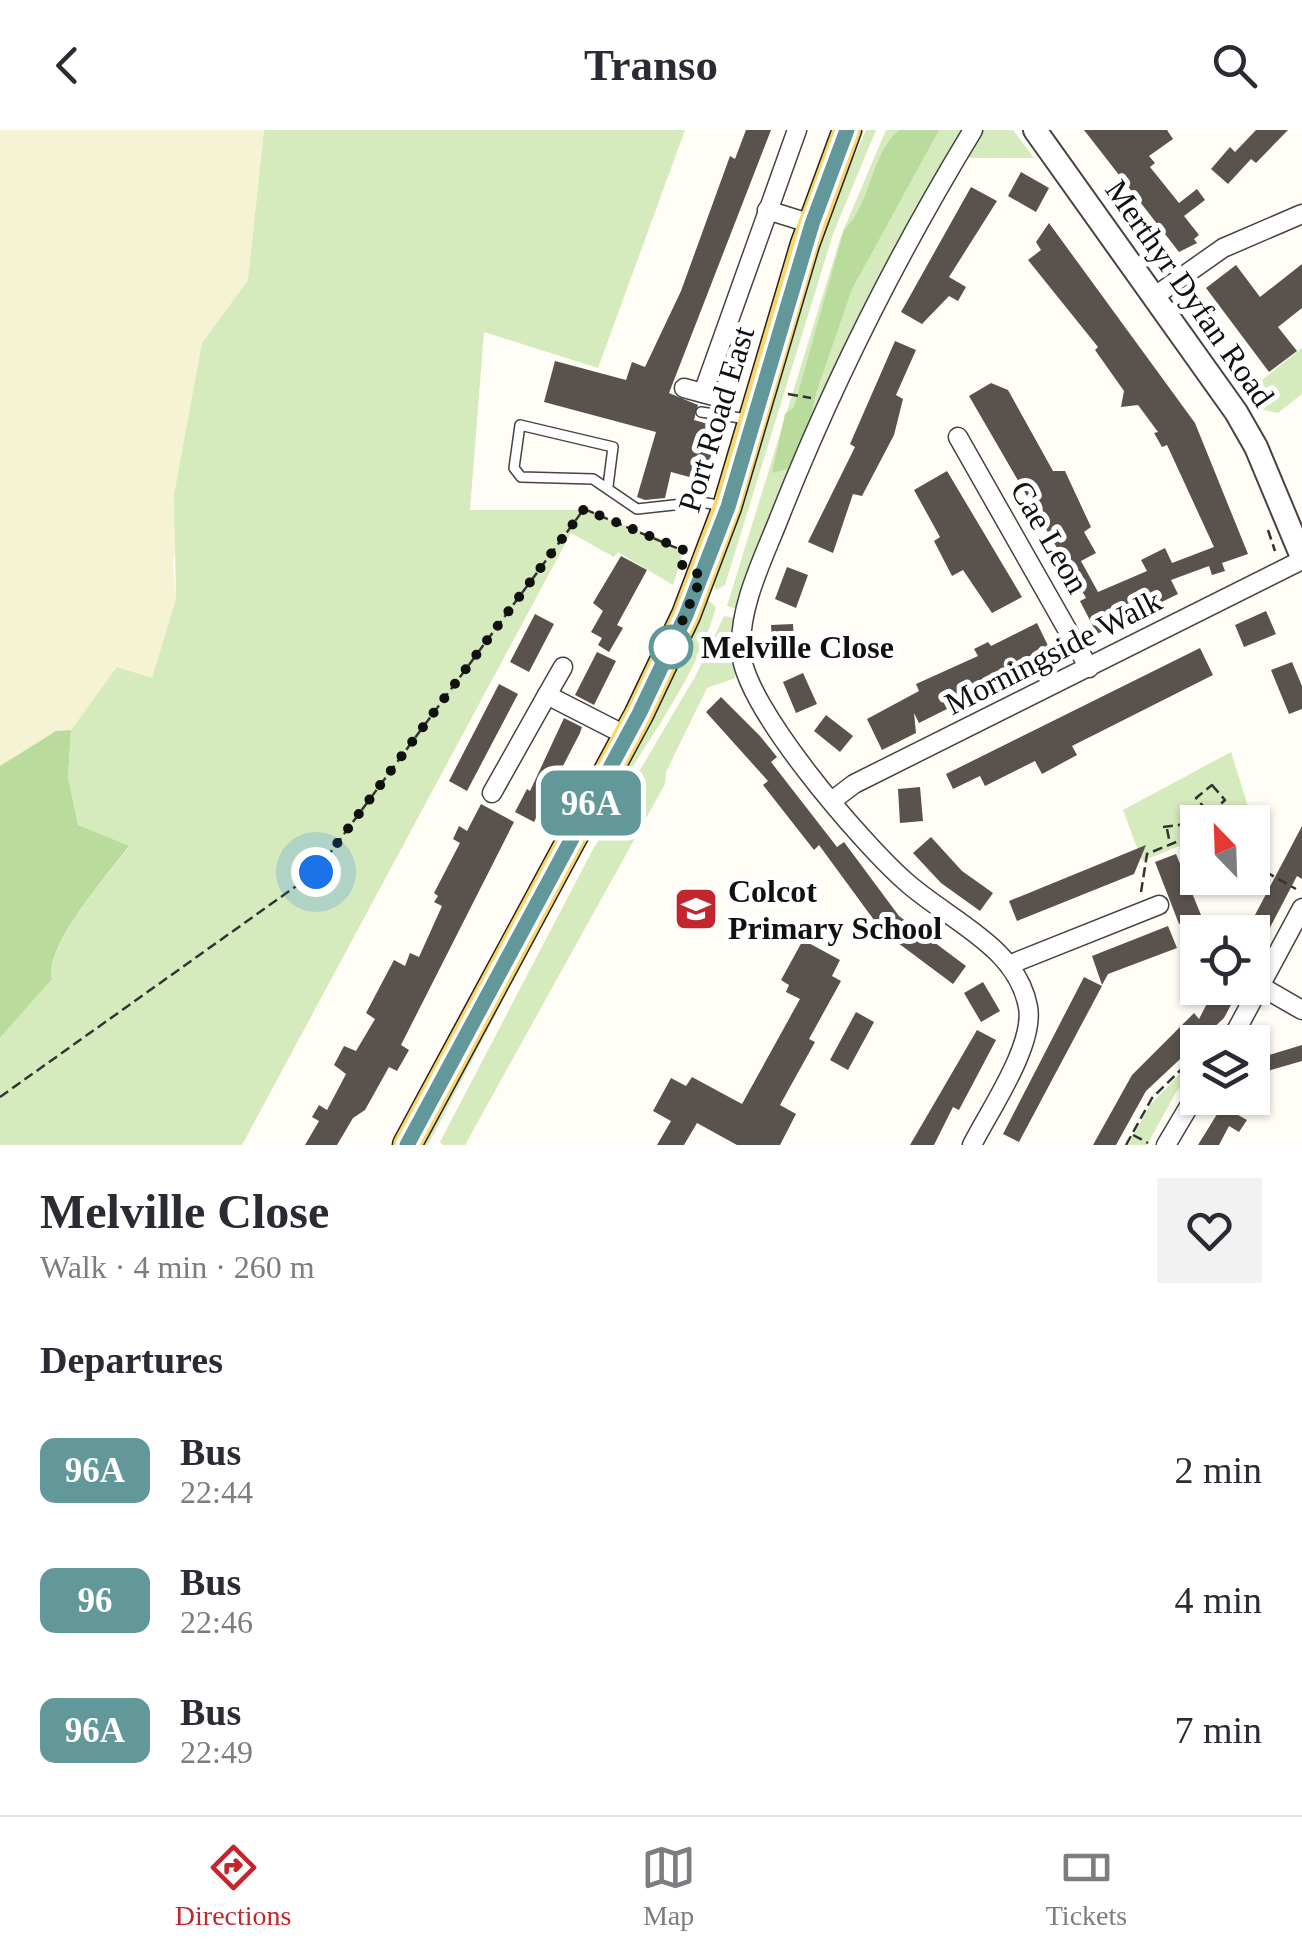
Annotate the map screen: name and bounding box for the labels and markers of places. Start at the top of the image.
marker: Melville Close [650,626,692,668]
place label: Melville Close [701,629,894,665]
place label: Colcot Primary School [728,873,942,946]
school or university icon: Colcot Primary School [673,886,719,932]

